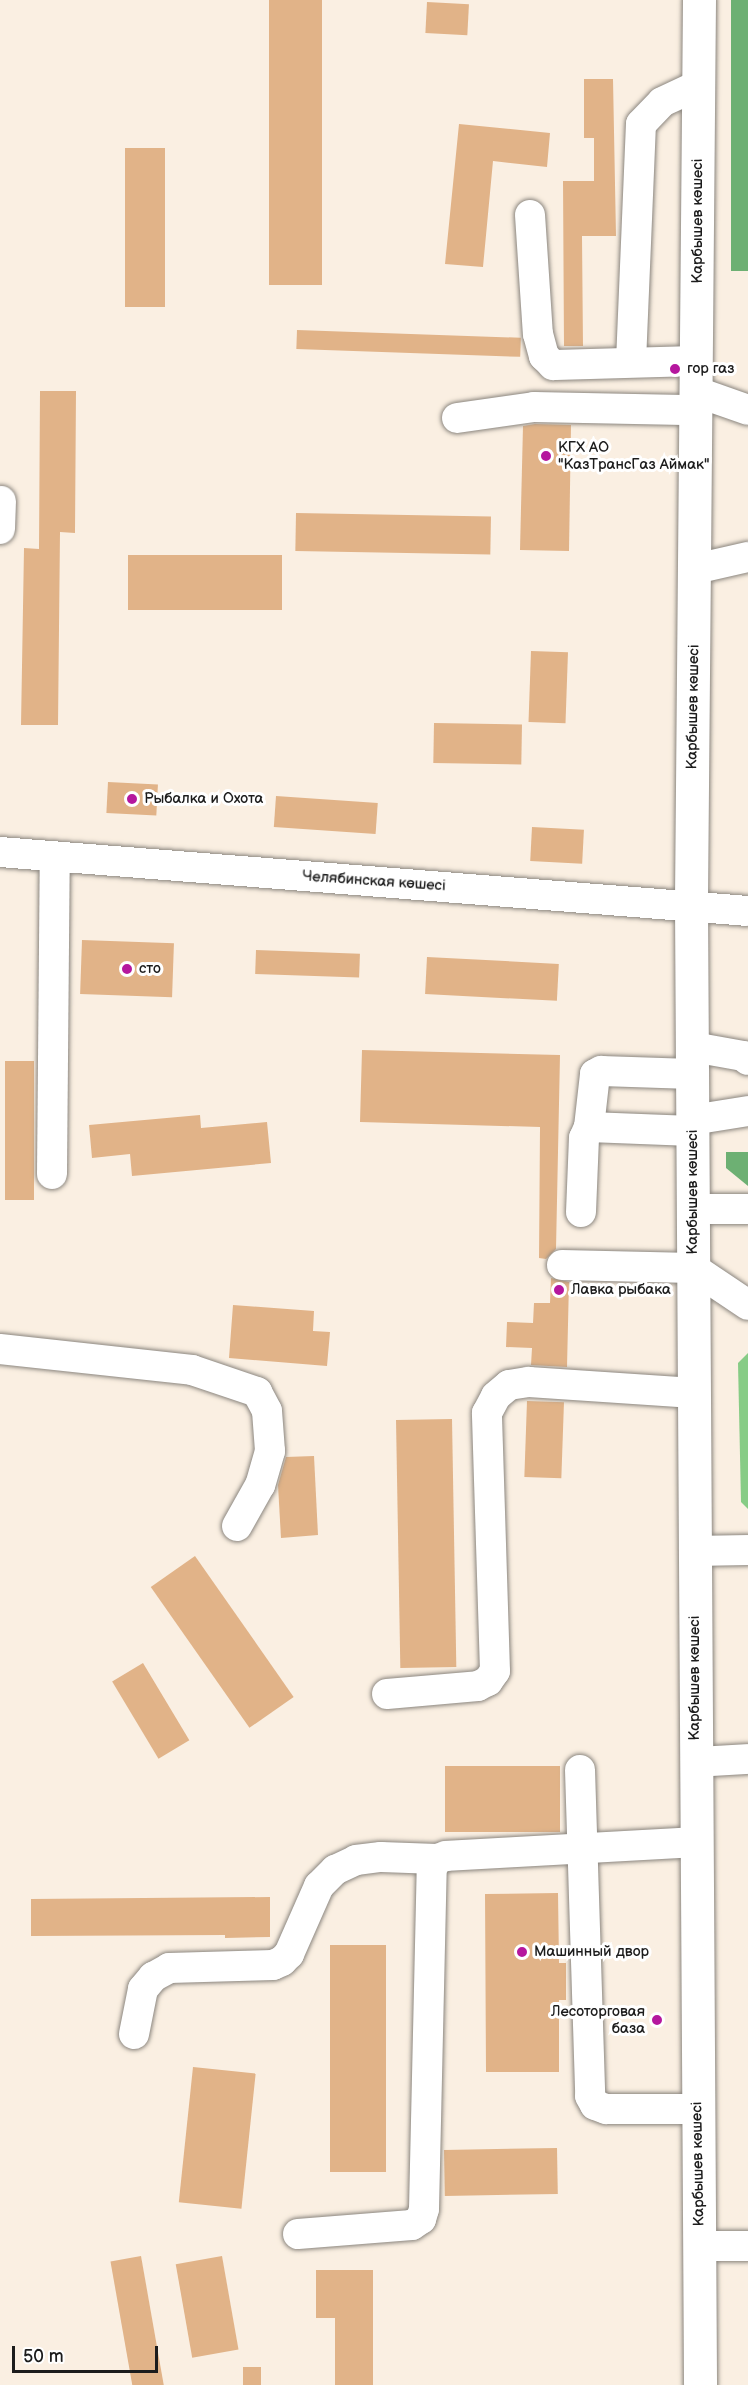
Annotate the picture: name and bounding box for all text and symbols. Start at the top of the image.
street label: Карбышев көшесі [689,159,707,283]
place label: гор газ [687,360,734,378]
marker: гор газ [668,362,682,376]
place label: КГХ АО "КазТрансГаз Аймак" [558,438,710,473]
marker: КГХ АО "КазТрансГаз Аймак" [539,449,553,463]
street label: Карбышев көшесі [683,644,703,770]
place label: Рыбалка и Охота [144,790,263,808]
marker: Рыбалка и Охота [125,792,139,806]
street label: Челябинская көшесі [302,867,446,895]
place label: сто [139,960,161,978]
marker: сто [120,962,134,976]
street label: Карбышев көшесі [684,1130,702,1254]
place label: Лавка рыбака [571,1281,671,1299]
marker: Лавка рыбака [552,1283,566,1297]
street label: Карбышев көшесі [686,1616,704,1740]
place label: Машинный двор [534,1943,649,1961]
marker: Машинный двор [515,1945,529,1959]
place label: Лесоторговая база [551,2002,645,2037]
marker: Лесоторговая база [650,2013,664,2027]
street label: Карбышев көшесі [688,2101,708,2227]
scale bar [15,2334,160,2372]
text: 50 m [23,2346,64,2367]

